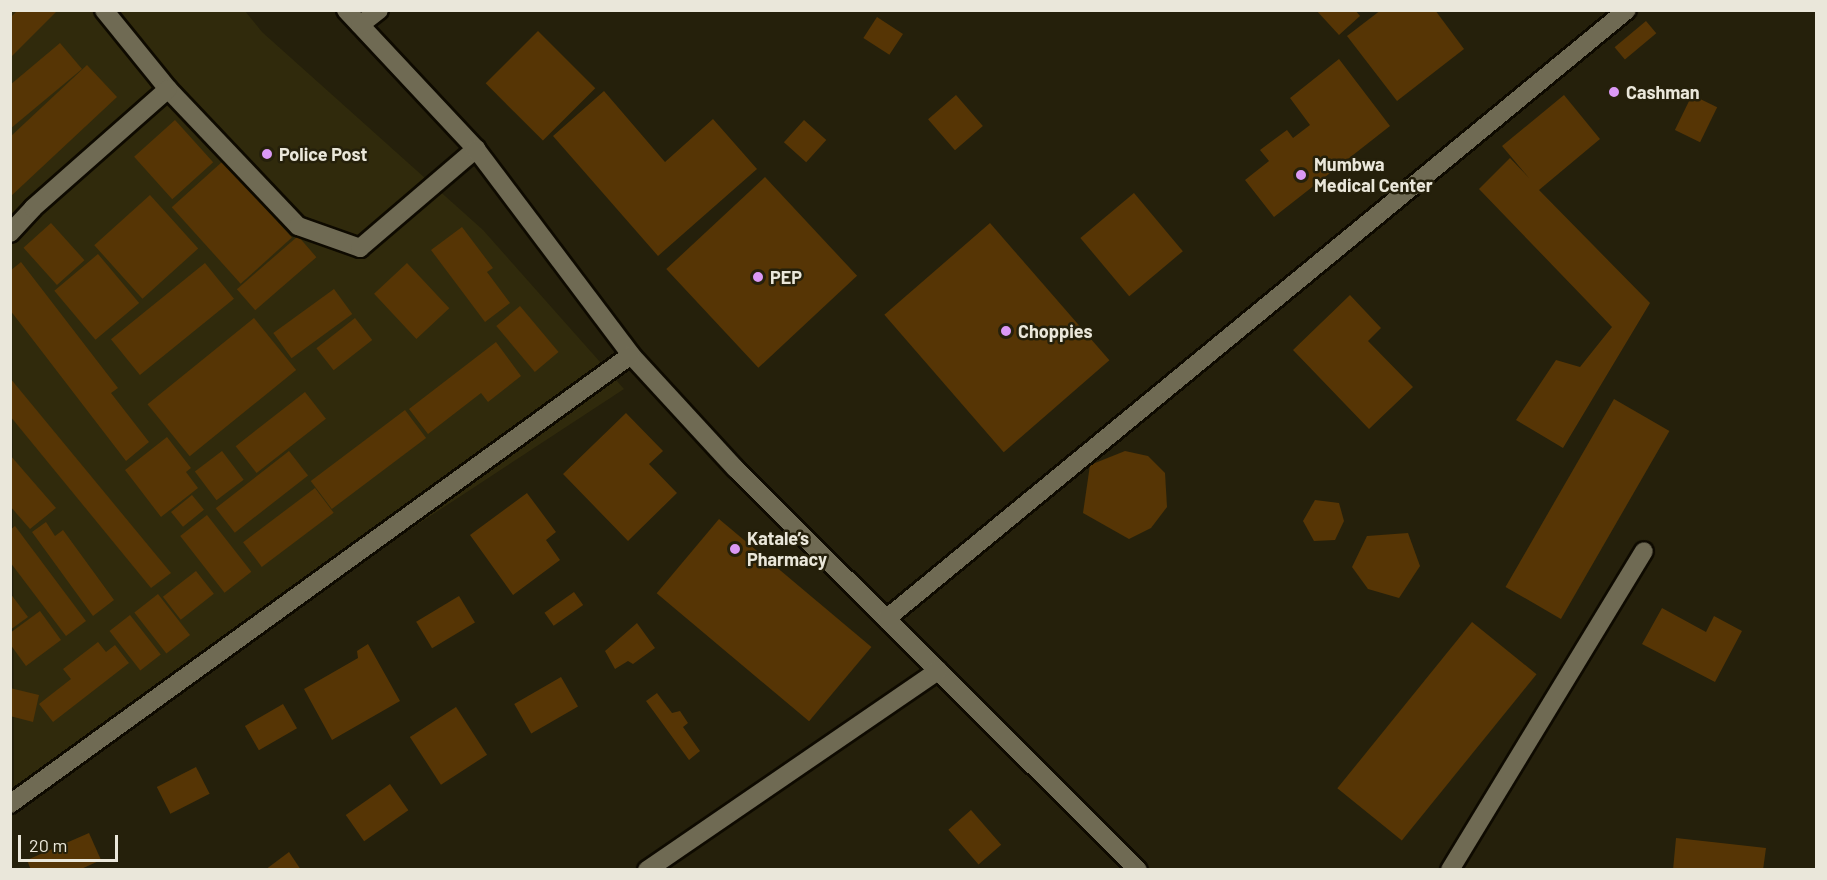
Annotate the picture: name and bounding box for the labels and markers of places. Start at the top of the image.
place label: Cashman [1626,81,1700,103]
marker: Cashman [1607,85,1621,99]
place label: Police Post [279,143,367,165]
marker: Police Post [260,147,274,161]
place label: Mumbwa Medical Center [1314,154,1433,196]
marker: Mumbwa Medical Center [1292,166,1310,184]
place label: PEP [770,266,802,288]
marker: PEP [751,270,765,284]
place label: Choppies [1018,320,1093,342]
marker: Choppies [999,324,1013,338]
place label: Katale’s Pharmacy [747,528,827,570]
marker: Katale’s Pharmacy [728,542,742,556]

